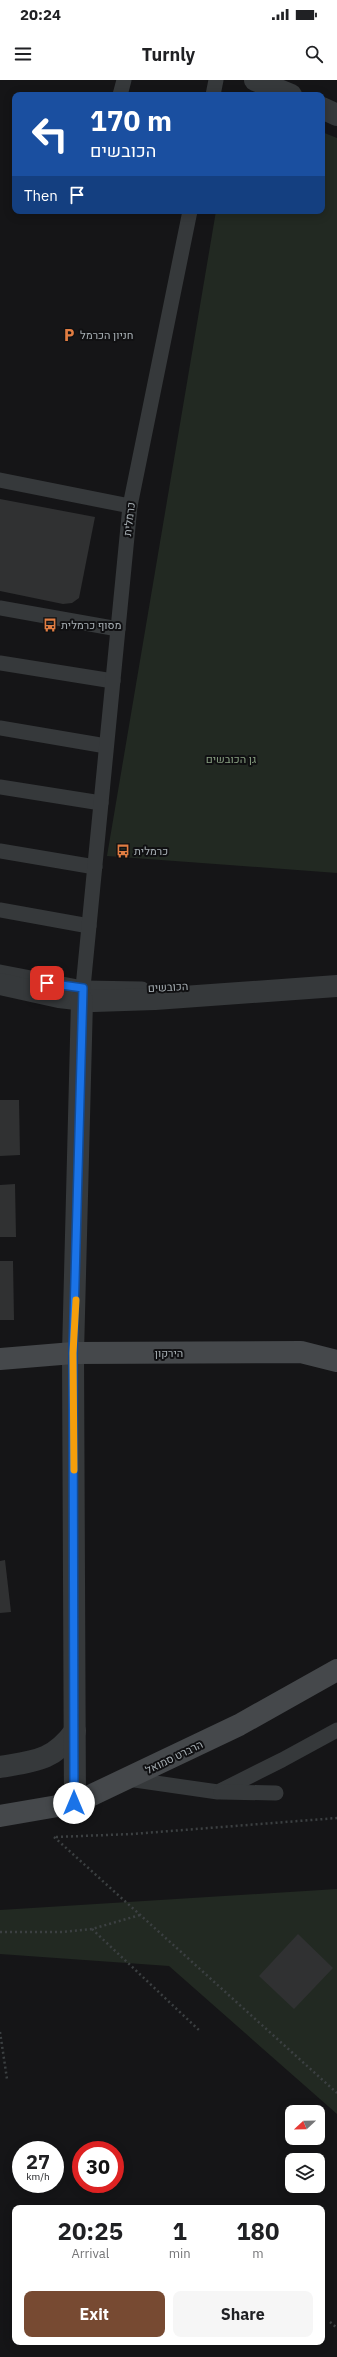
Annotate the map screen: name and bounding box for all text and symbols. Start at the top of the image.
text: 20:24 [20,5,61,24]
icon: menu [12,43,34,65]
text: Turnly [142,43,195,66]
icon: search [303,43,325,65]
text: 170 m [90,102,172,139]
icon: left [24,108,76,160]
text: הכובשים [90,139,156,162]
icon: arrive [66,184,88,206]
text: Then [24,186,58,205]
parking icon: חניון הכרמל [61,327,77,343]
place label: חניון הכרמל [80,328,133,342]
street label: כרמלית [120,501,138,537]
bus stop icon: מסוף כרמלית [42,617,58,633]
place label: מסוף כרמלית [61,618,122,632]
park label: גן הכובשים [206,752,256,766]
bus stop icon: כרמלית [115,843,131,859]
place label: כרמלית [134,844,168,858]
pin [30,966,64,1000]
icon: arrive [36,972,58,994]
street label: הכובשים [147,979,189,995]
street label: הירקון [155,1346,183,1360]
street label: הרברט סמואל [143,1737,205,1777]
position arrow [53,1782,95,1824]
north arrow [285,2105,325,2145]
map controls [285,2105,325,2193]
speed limit sign: 30 [72,2141,124,2193]
text: 27 [26,2148,50,2175]
button: layers [285,2153,325,2193]
text: km/h [26,2170,50,2183]
text: 20:25 [58,2215,123,2247]
text: 1 [172,2215,187,2247]
text: 180 [236,2215,279,2247]
text: Arrival [71,2245,109,2262]
text: min [169,2245,191,2262]
text: m [252,2245,263,2262]
button: Exit [24,2291,165,2337]
button: Share [173,2291,313,2337]

